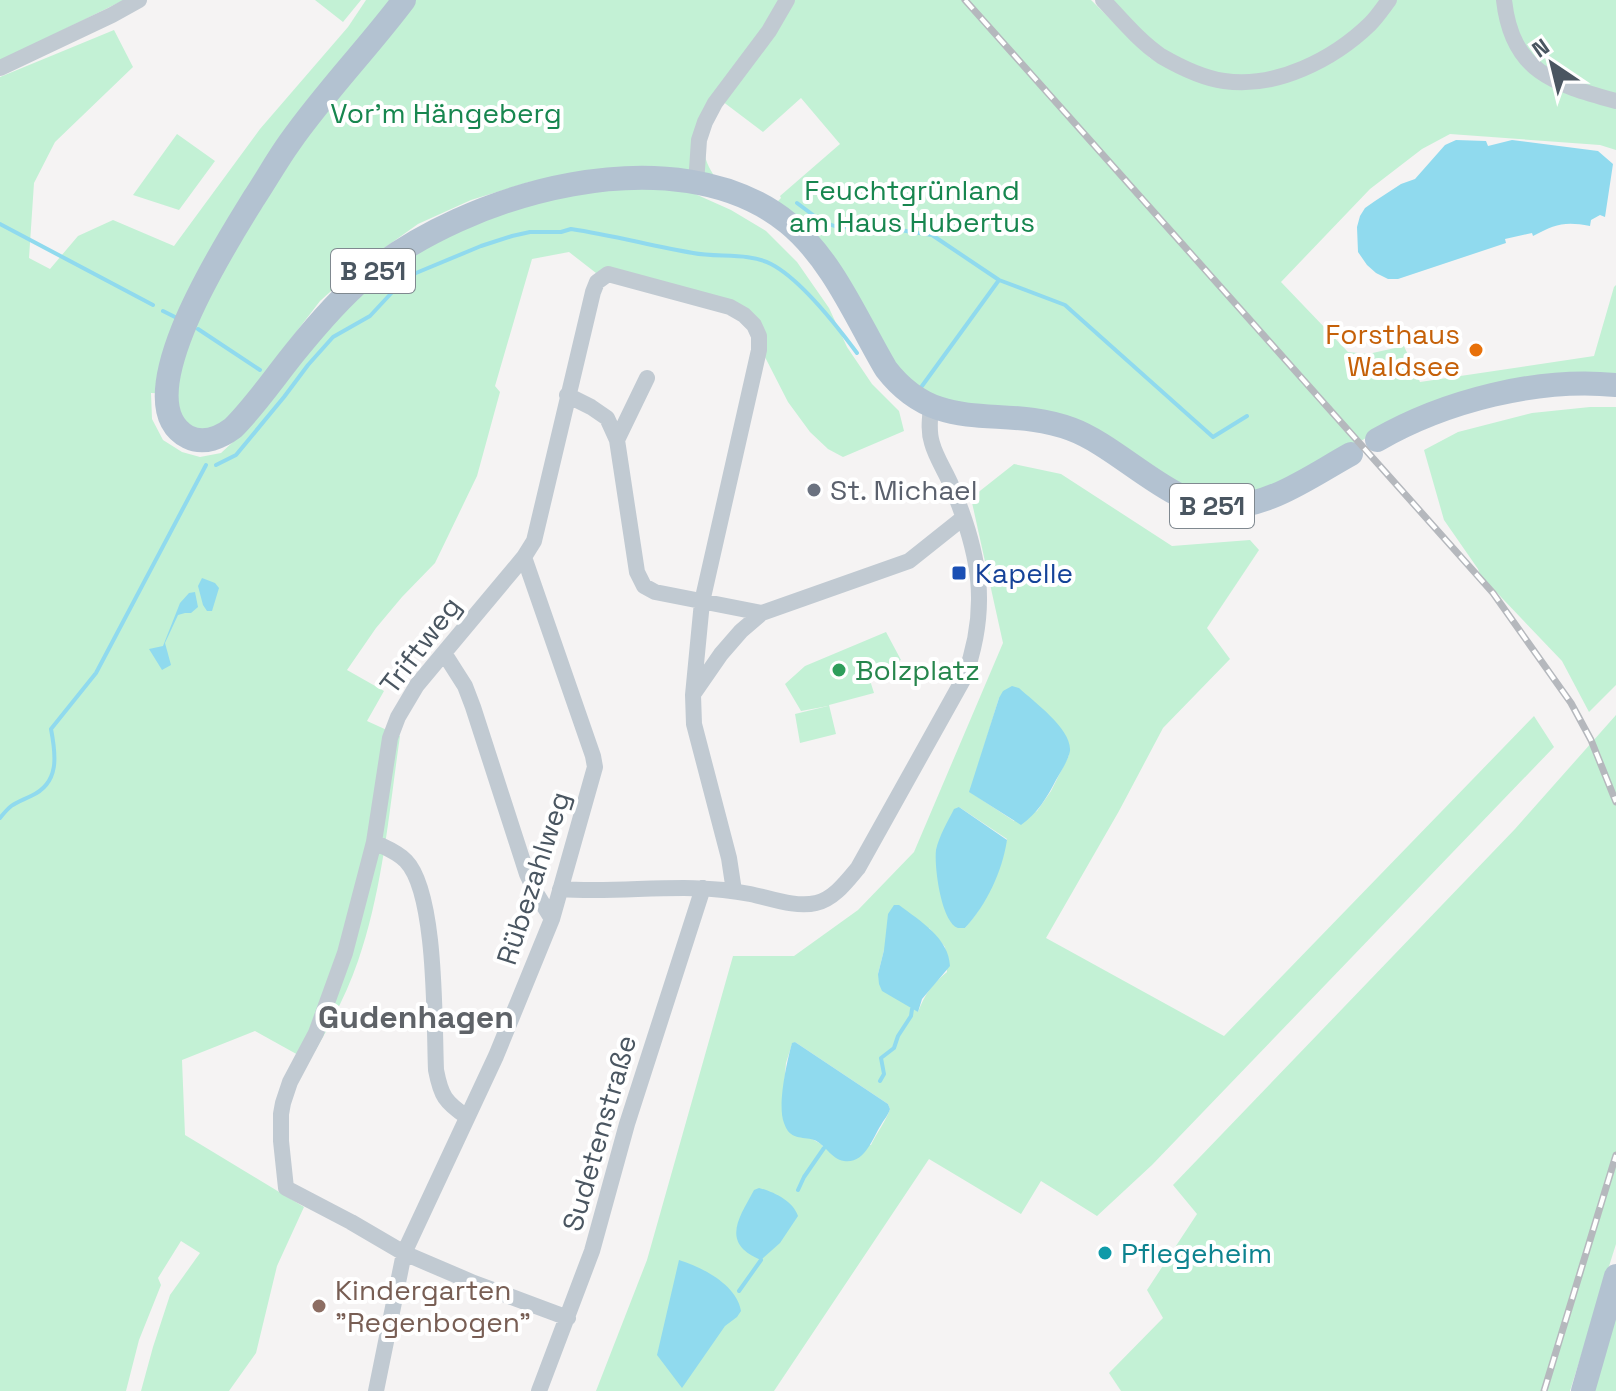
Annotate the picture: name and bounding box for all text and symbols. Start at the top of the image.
north arrow [1512,24,1592,104]
text: N [1526,32,1555,63]
park label: Vor'm Hängeberg [330,95,562,131]
park label: Feuchtgrünland am Haus Hubertus [789,172,1035,240]
road number: B 251 [331,249,415,293]
place label: Forsthaus Waldsee [1325,316,1460,384]
marker: Forsthaus Waldsee [1467,341,1485,359]
place label: St. Michael [830,472,978,508]
marker: St. Michael [805,481,823,499]
road number: B 251 [1170,484,1254,528]
place label: Kapelle [975,555,1073,591]
marker: Kapelle [950,564,968,582]
street label: Triftweg [372,589,468,701]
place label: Bolzplatz [855,652,980,688]
marker: Bolzplatz [830,661,848,679]
street label: Rübezahlweg [488,787,578,969]
district label: Gudenhagen [318,997,514,1037]
street label: Sudetenstraße [554,1031,644,1235]
place label: Pflegeheim [1121,1235,1272,1271]
marker: Pflegeheim [1096,1244,1114,1262]
place label: Kindergarten "Regenbogen" [335,1272,531,1340]
marker: Kindergarten "Regenbogen" [310,1297,328,1315]

